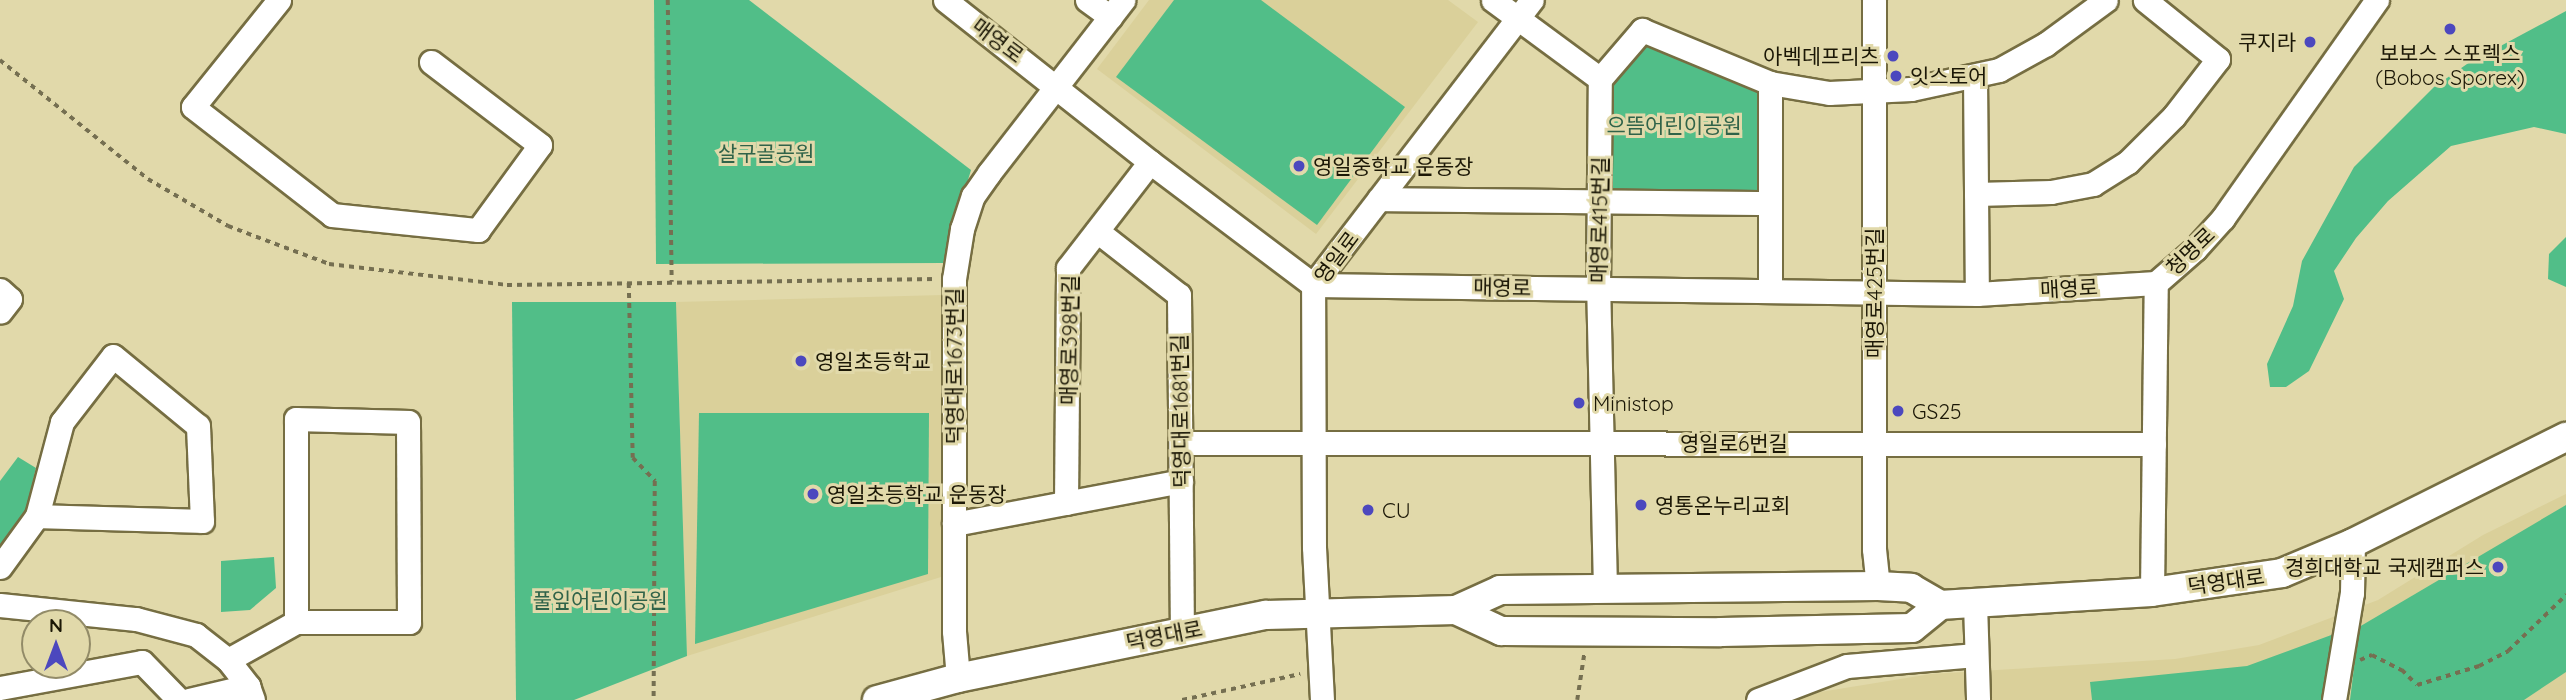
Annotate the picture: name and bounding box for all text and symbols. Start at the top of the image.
street label: 매영로 [967,12,1029,68]
marker: 보보스 스포렉스 (Bobos Sporex) [2442,21,2458,37]
place label: 쿠지라 [2238,29,2296,55]
marker: 쿠지라 [2302,34,2318,50]
place label: 보보스 스포렉스 (Bobos Sporex) [2375,40,2525,90]
place label: 아벡데프리츠 [1763,43,1879,69]
marker: 아벡데프리츠 [1885,48,1901,64]
place label: 잇스토어 [1910,63,1987,89]
marker: 잇스토어 [1888,68,1904,84]
park label: 으뜸어린이공원 [1606,112,1742,138]
park label: 살구골공원 [718,140,814,166]
place label: 영일중학교 운동장 [1313,153,1473,179]
street label: 매영로415번길 [1585,156,1613,284]
marker: 영일중학교 운동장 [1291,158,1307,174]
street label: 청명로 [2160,222,2220,280]
street label: 영일로 [1308,226,1364,288]
street label: 매영로425번길 [1861,228,1887,358]
street label: 매영로398번길 [1055,274,1083,406]
street label: 매영로 [1473,274,1531,300]
street label: 매영로 [2039,274,2099,302]
street label: 덕영대로1673번길 [941,288,967,444]
street label: 덕영대로1681번길 [1166,334,1194,488]
place label: 영일초등학교 [815,348,931,374]
marker: 영일초등학교 [793,353,809,369]
place label: Ministop [1593,390,1674,416]
marker: Ministop [1571,395,1587,411]
place label: GS25 [1912,398,1961,424]
marker: GS25 [1890,403,1906,419]
street label: 영일로6번길 [1680,430,1788,456]
place label: 영일초등학교 운동장 [827,481,1007,507]
marker: 영일초등학교 운동장 [805,486,821,502]
place label: 영통온누리교회 [1655,492,1790,518]
place label: CU [1382,497,1411,523]
marker: 영통온누리교회 [1633,497,1649,513]
marker: CU [1360,502,1376,518]
place label: 경희대학교 국제캠퍼스 [2285,554,2484,580]
marker: 경희대학교 국제캠퍼스 [2490,559,2506,575]
street label: 덕영대로 [2186,563,2266,599]
park label: 풀잎어린이공원 [532,587,668,613]
north arrow [21,609,91,679]
text: N [49,613,63,637]
street label: 덕영대로 [1124,615,1204,655]

